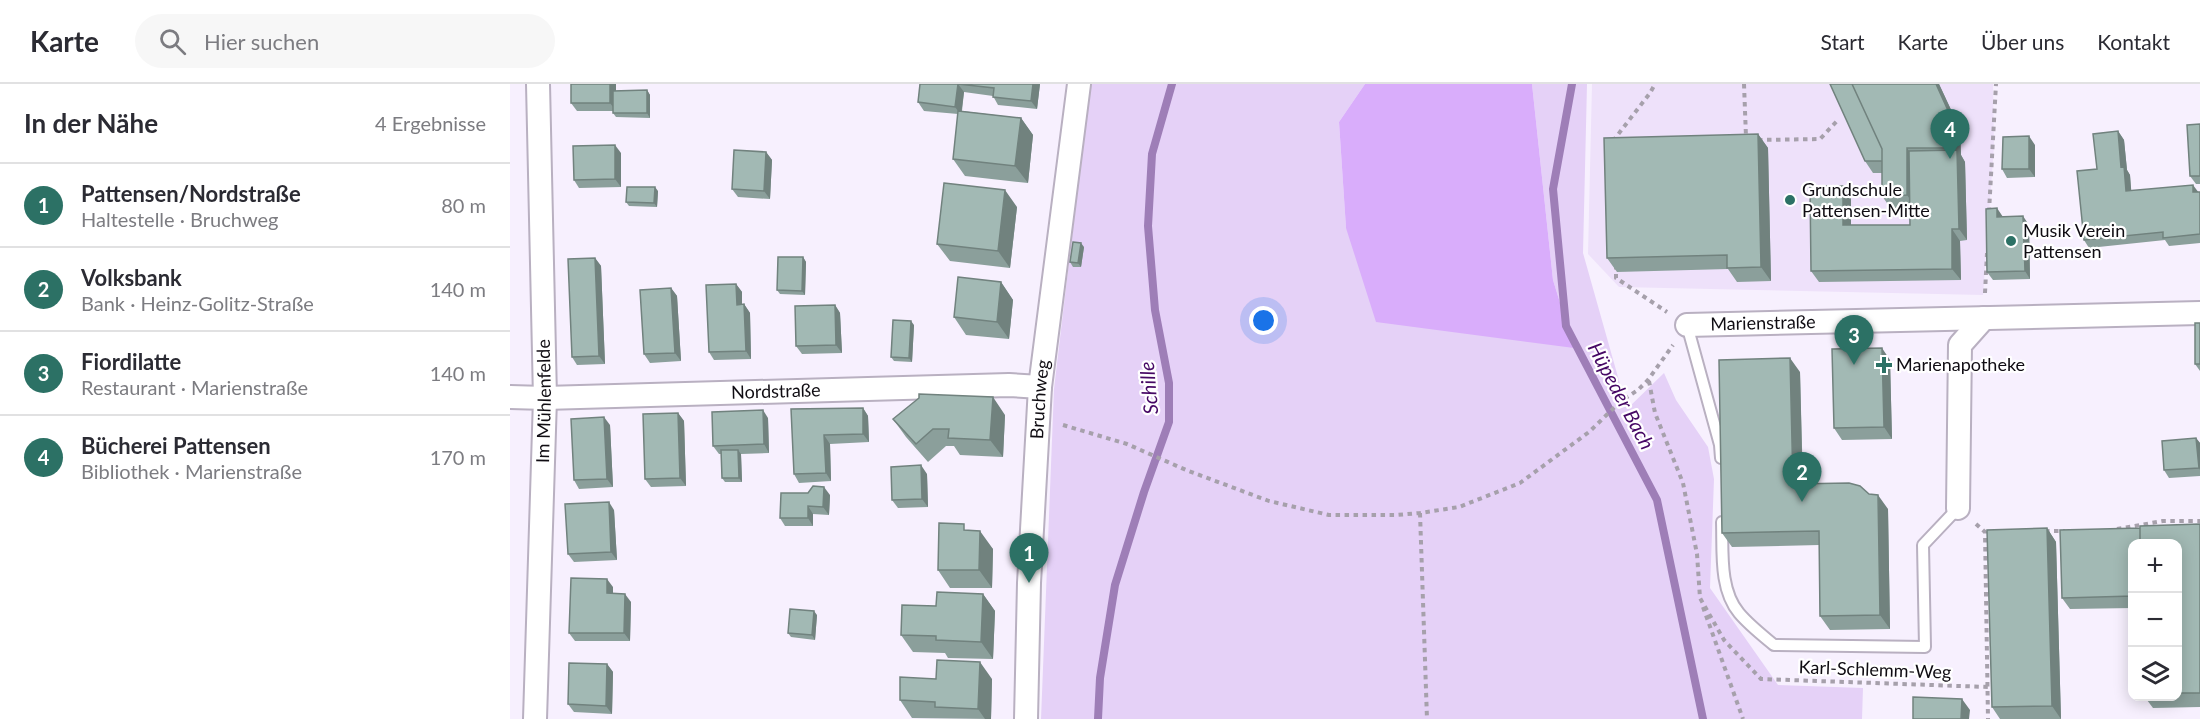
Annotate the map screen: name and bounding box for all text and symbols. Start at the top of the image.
search box [135,14,555,68]
text: Karte [30,24,99,58]
icon: search [156,25,189,58]
text: Hier suchen [204,28,319,55]
text: Start [1820,29,1865,54]
text: Karte [1898,29,1948,54]
text: Über uns [1981,29,2064,54]
text: Kontakt [2097,29,2170,54]
text: In der Nähe [24,107,158,139]
pin: 4 [1930,110,1970,159]
text: 4 Ergebnisse [375,111,486,135]
place label: Grundschule Pattensen-Mitte [1802,178,1930,221]
text: Pattensen/Nordstraße [81,180,301,207]
text: 1 [38,193,49,217]
text: 80 m [441,193,486,217]
marker: Grundschule Pattensen-Mitte [1783,193,1797,207]
text: Haltestelle · Bruchweg [81,207,278,231]
place label: Musik Verein Pattensen [2023,219,2125,262]
marker: Musik Verein Pattensen [2004,234,2018,248]
text: Volksbank [81,264,182,291]
text: 2 [38,277,49,301]
text: 140 m [430,277,486,301]
text: Bank · Heinz-Golitz-Straße [81,291,314,315]
your location [1249,306,1278,335]
street label: Marienstraße [1710,310,1816,334]
pin: 3 [1834,316,1874,365]
water label: Hüpeder Bach [1584,338,1660,453]
street label: Im Mühlenfelde [531,339,555,463]
text: Fiordilatte [81,348,181,375]
place label: Marienapotheke [1896,353,2025,375]
street label: Bruchweg [1025,358,1053,440]
marker: Marienapotheke [1877,358,1891,372]
text: 3 [38,361,49,385]
text: 140 m [430,361,486,385]
water label: Schille [1134,361,1162,416]
text: Restaurant · Marienstraße [81,375,308,399]
street label: Nordstraße [731,378,821,403]
text: Bücherei Pattensen [81,432,271,459]
text: 4 [38,445,49,469]
text: 170 m [430,445,486,469]
pin: 2 [1782,452,1822,502]
text: Bibliothek · Marienstraße [81,459,302,483]
pin: 1 [1010,534,1048,583]
map controls [2128,539,2182,701]
button: + [2128,539,2182,593]
button: − [2128,593,2182,647]
button: layers [2128,647,2182,701]
street label: Karl-Schlemm-Weg [1798,655,1952,683]

